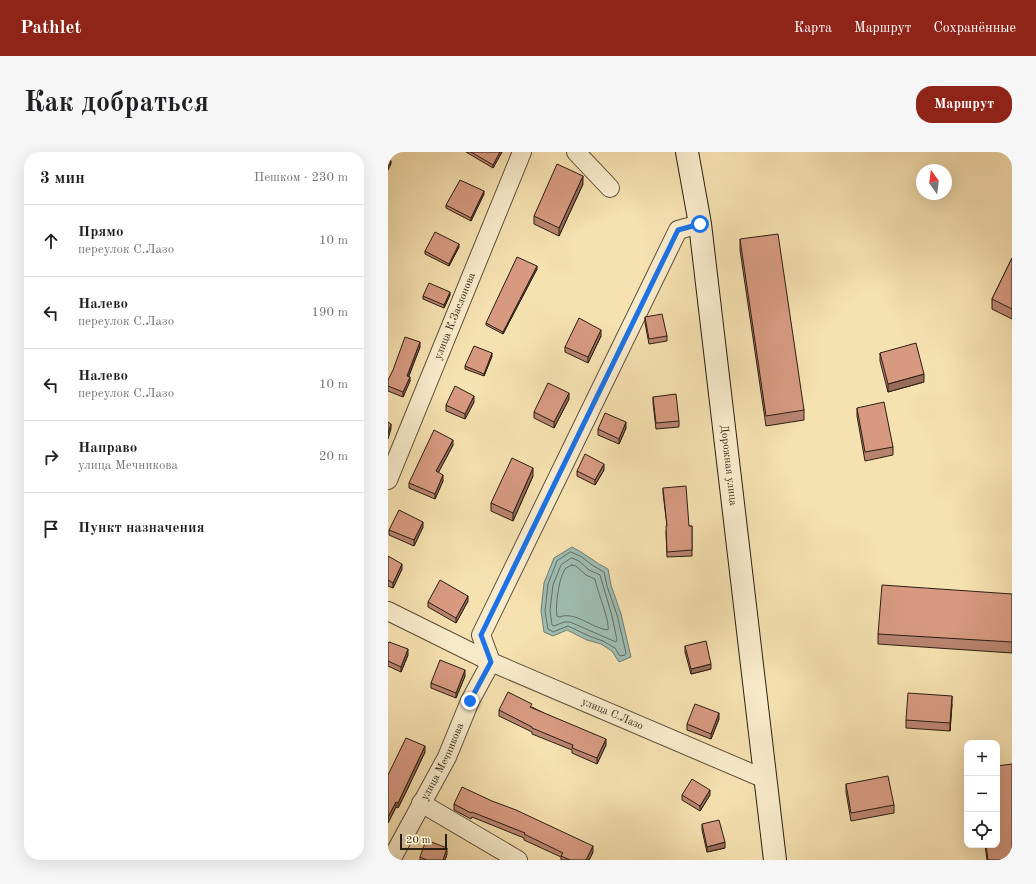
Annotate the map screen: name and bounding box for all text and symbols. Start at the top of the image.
text: Pathlet [20,19,81,38]
text: Карта [794,21,832,35]
text: Маршрут [854,21,911,35]
text: Сохранённые [933,21,1016,35]
button: Маршрут [916,86,1012,123]
text: Как добраться [24,90,209,118]
north arrow [916,164,952,200]
text: 3 мин [40,170,85,187]
text: Пешком · 230 m [254,171,348,184]
route start [691,215,709,233]
text: Прямо [78,225,124,240]
icon: ahead [40,230,62,252]
text: 10 m [319,234,348,247]
text: переулок С.Лазо [78,243,174,256]
street label: улица К.Заслонова [432,271,478,361]
text: Налево [78,297,128,312]
icon: left [40,302,62,324]
text: 190 m [311,306,348,319]
text: переулок С.Лазо [78,315,174,328]
text: Налево [78,369,128,384]
icon: left [40,374,62,396]
text: 10 m [319,378,348,391]
text: переулок С.Лазо [78,387,174,400]
street label: Дорожная улица [718,424,739,507]
text: Направо [78,441,137,456]
icon: right [40,446,62,468]
text: 20 m [319,450,348,463]
text: улица Мечникова [78,459,178,472]
icon: arrive [40,518,62,540]
text: Пункт назначения [78,521,205,536]
route end [461,692,479,710]
street label: улица С.Лазо [580,696,645,732]
street label: улица Мечникова [419,721,466,802]
map controls [964,740,1000,848]
button: + [964,740,1000,776]
button: − [964,776,1000,812]
button: locate [964,812,1000,848]
scale bar [400,832,447,851]
text: 20 m [406,835,431,846]

